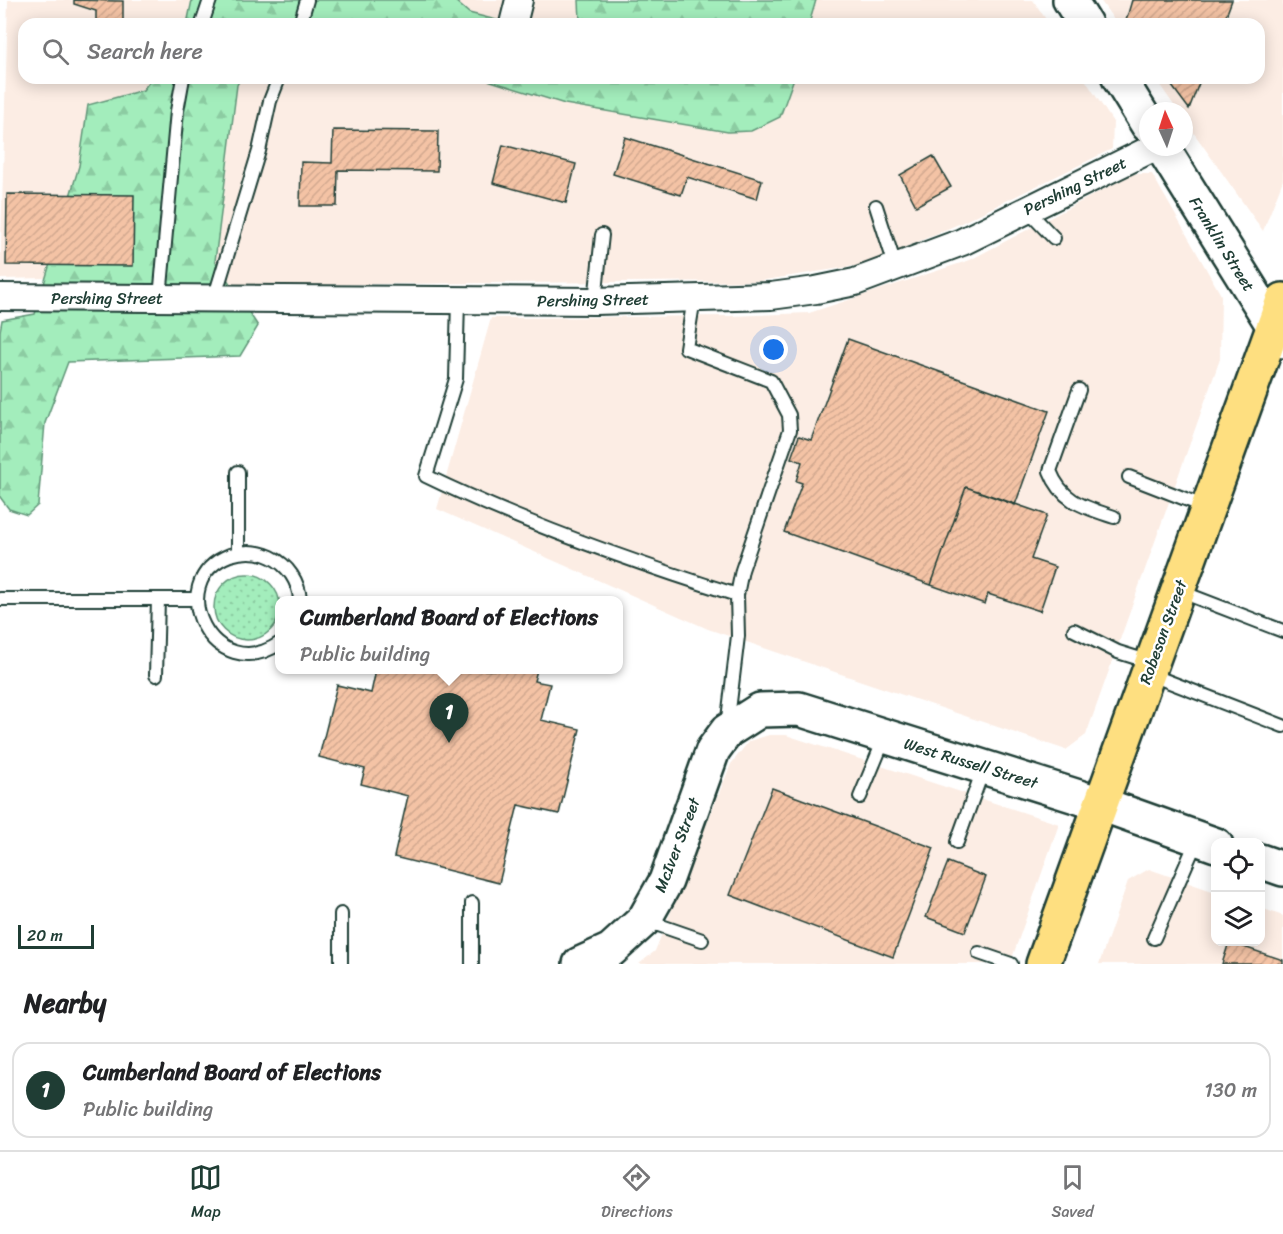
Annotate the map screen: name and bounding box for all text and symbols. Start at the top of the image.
search box [18,18,1265,84]
text: Search here [87,32,203,71]
icon: search [39,35,72,68]
north arrow [1139,102,1193,156]
street label: Pershing Street [1018,148,1132,224]
street label: Franklin Street [1181,190,1263,298]
street label: Pershing Street [51,284,163,313]
street label: Pershing Street [537,285,649,315]
your location [759,335,788,364]
street label: Robeson Street [1131,575,1196,688]
popup [275,596,623,674]
text: Cumberland Board of Elections [300,598,598,637]
text: Public building [300,637,430,672]
pin: 1 [430,694,468,743]
street label: West Russell Street [900,729,1042,797]
street label: McIver Street [646,793,709,897]
map controls [1211,838,1265,946]
button: locate [1211,838,1265,892]
button: layers [1211,892,1265,946]
text: 20 m [27,921,63,950]
scale bar [18,922,94,950]
text: Nearby [24,980,106,1026]
text: Cumberland Board of Elections [83,1053,381,1092]
text: 1 [41,1073,50,1108]
text: 130 m [1204,1073,1257,1108]
text: Public building [83,1092,213,1127]
tab: Map [189,1161,222,1226]
tab: Directions [601,1161,673,1226]
tab: Saved [1051,1161,1094,1226]

